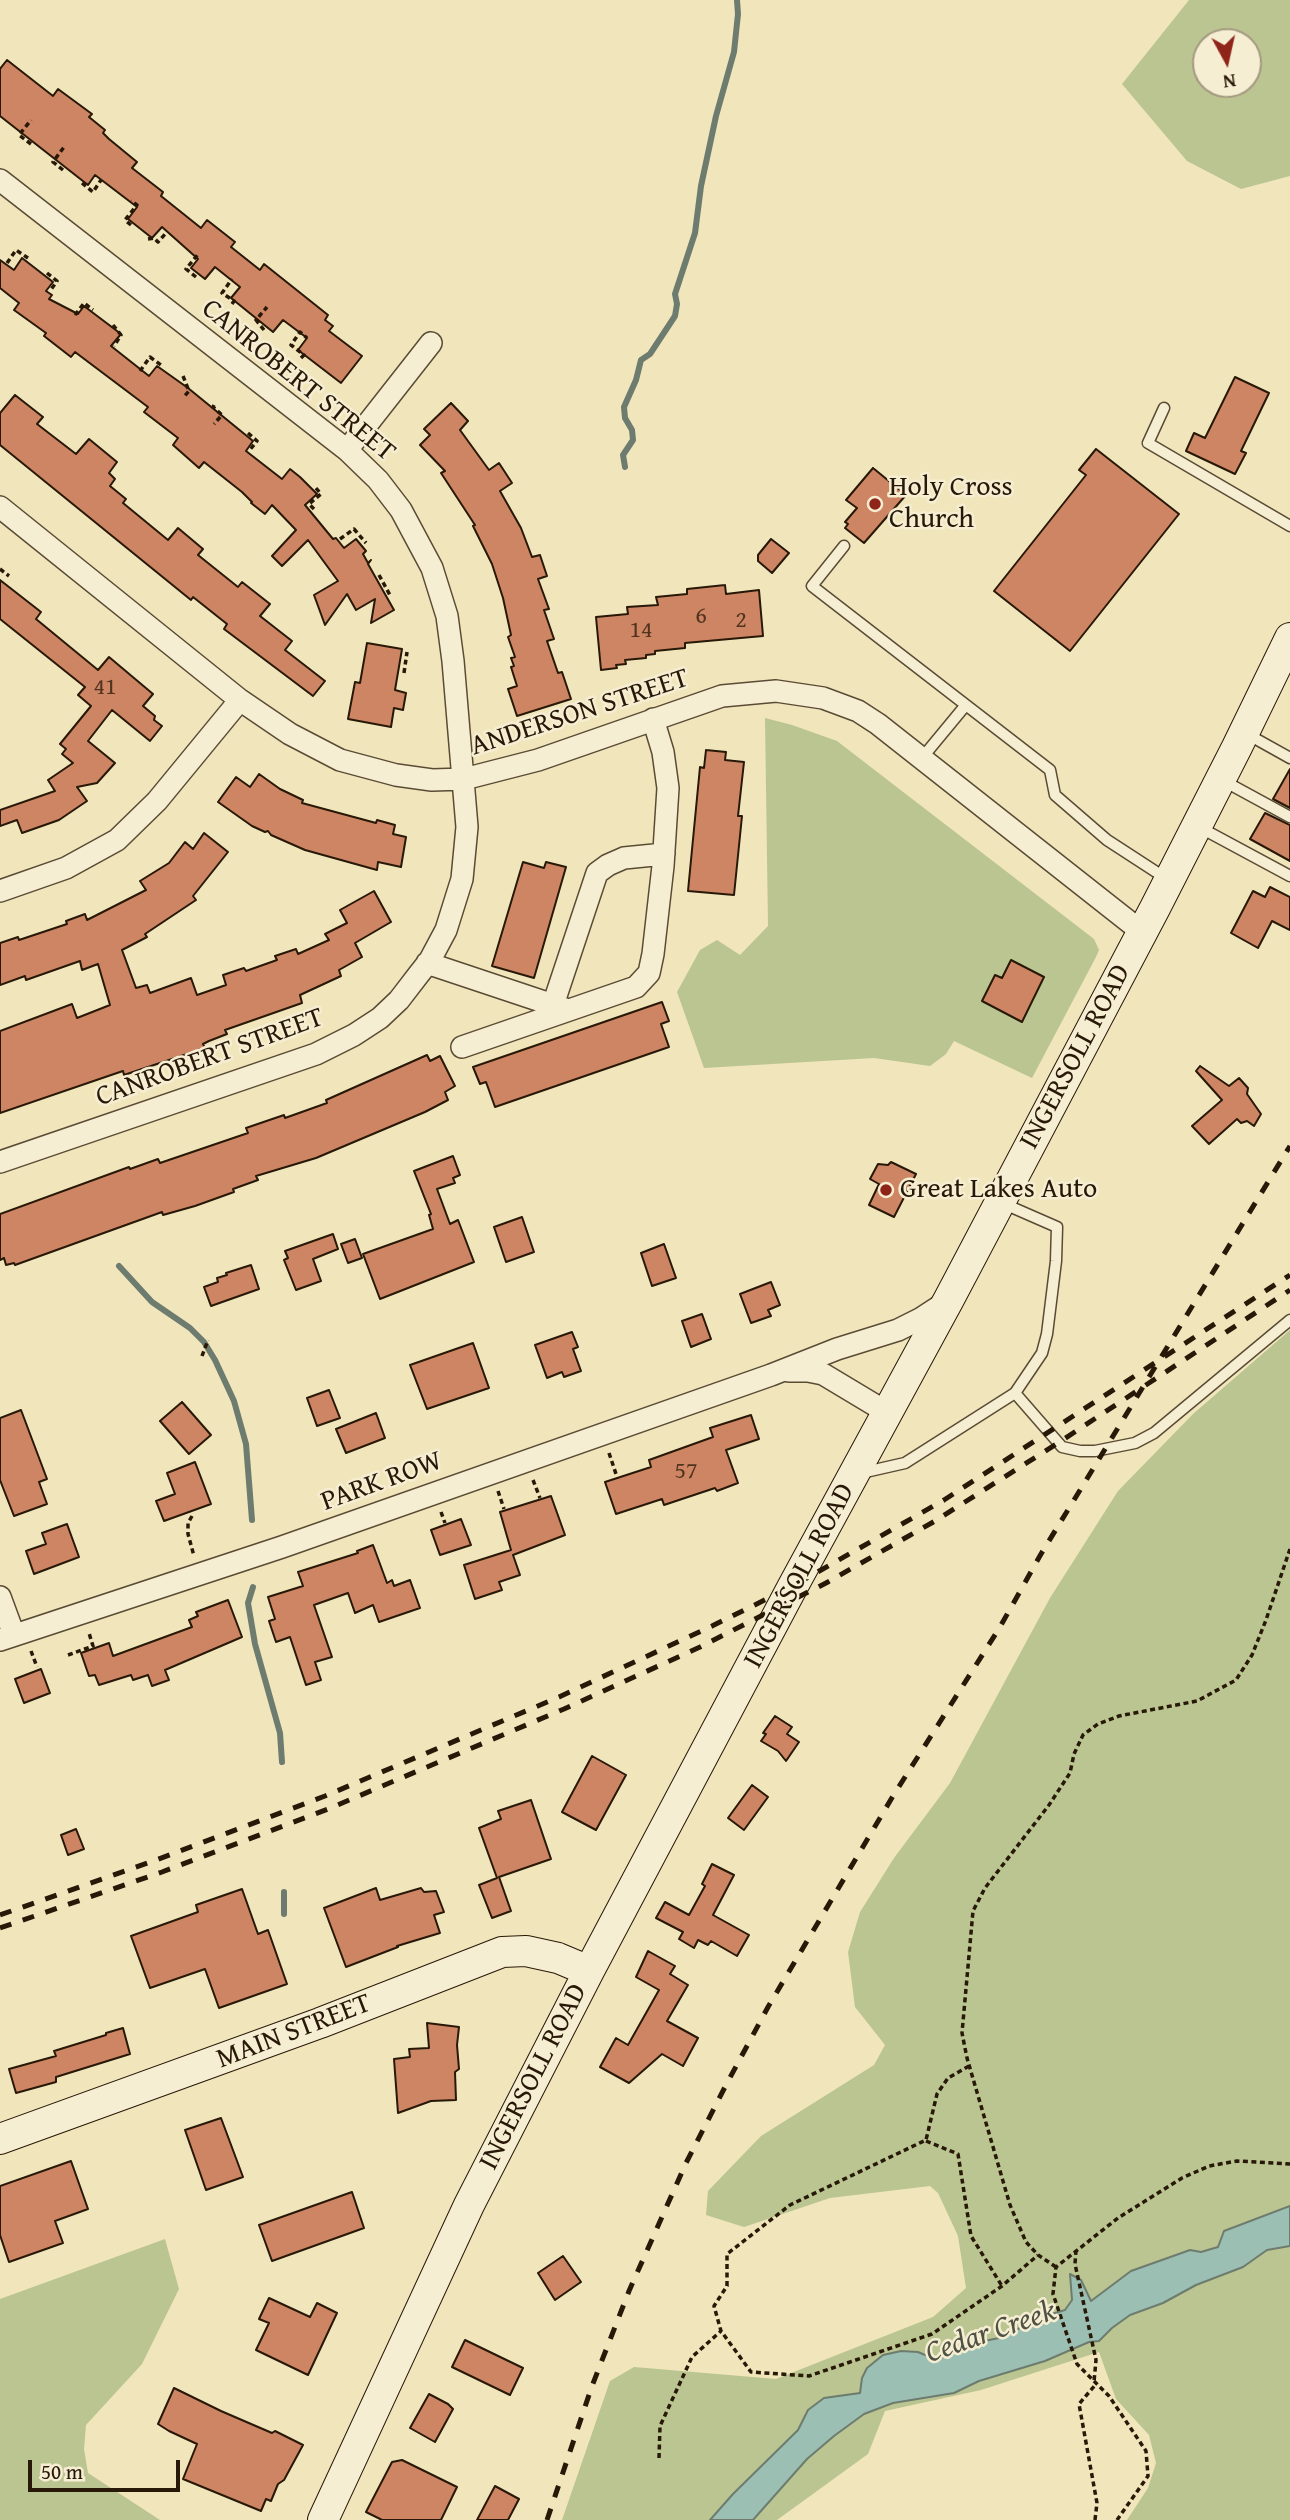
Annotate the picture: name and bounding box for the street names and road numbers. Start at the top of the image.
street label: CANROBERT STREET [194,292,402,470]
street label: ANDERSON STREET [467,662,693,764]
street label: INGERSOLL ROAD [1013,959,1139,1155]
street label: CANROBERT STREET [92,1001,328,1115]
street label: PARK ROW [317,1445,447,1519]
street label: INGERSOLL ROAD [737,1478,863,1674]
street label: INGERSOLL ROAD [473,1978,595,2176]
street label: MAIN STREET [212,1987,376,2077]

